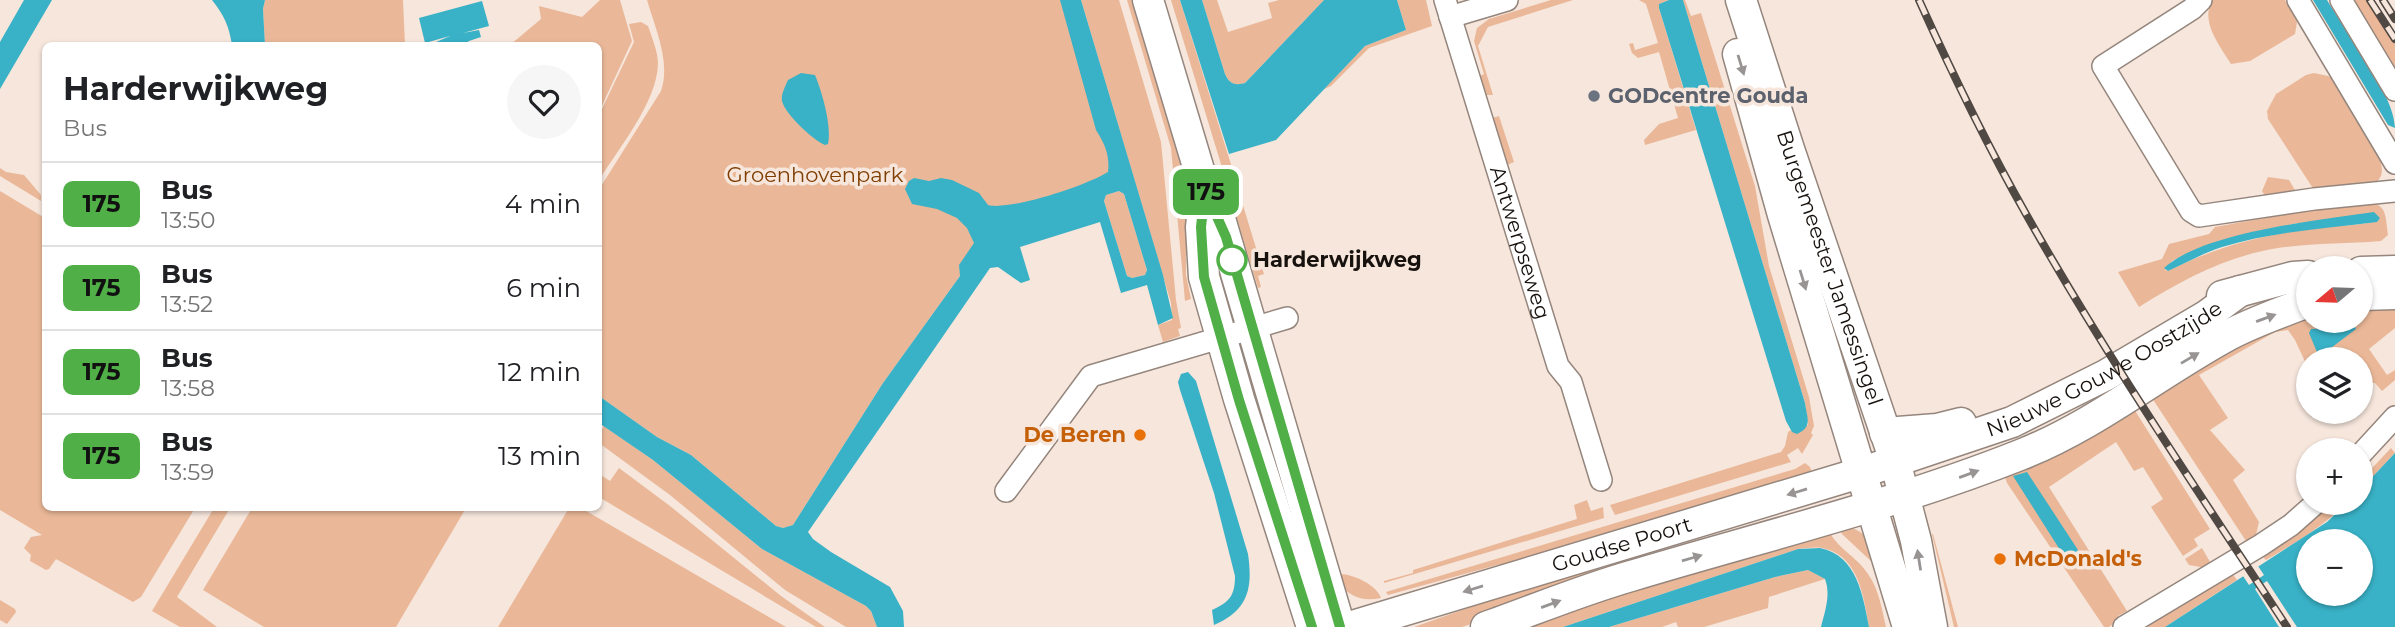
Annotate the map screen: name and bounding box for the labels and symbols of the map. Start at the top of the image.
one-way arrow [1737,55,1747,76]
place label: GODcentre Gouda [1608,83,1808,108]
marker: GODcentre Gouda [1586,88,1602,104]
street label: Burgemeester Jamessingel [1772,127,1888,408]
park label: Groenhovenpark [727,162,904,187]
street label: Antwerpseweg [1485,163,1556,322]
line badge: 175 [1166,169,1246,215]
marker: Harderwijkweg [1217,245,1247,275]
place label: Harderwijkweg [1253,247,1422,272]
north arrow [2296,256,2373,332]
one-way arrow [1799,270,1809,291]
street label: Nieuwe Gouwe Oostzijde [1983,295,2227,442]
one-way arrow [2255,312,2276,323]
one-way arrow [2180,352,2199,365]
place label: De Beren [1024,422,1126,447]
marker: De Beren [1132,427,1148,443]
one-way arrow [1959,468,1980,479]
one-way arrow [1787,487,1808,497]
street label: Goudse Poort [1549,511,1695,577]
place label: McDonald's [2014,546,2142,571]
one-way arrow [1913,549,1924,571]
marker: McDonald's [1992,551,2008,567]
one-way arrow [1682,552,1703,562]
one-way arrow [1462,585,1483,595]
one-way arrow [1540,598,1561,609]

